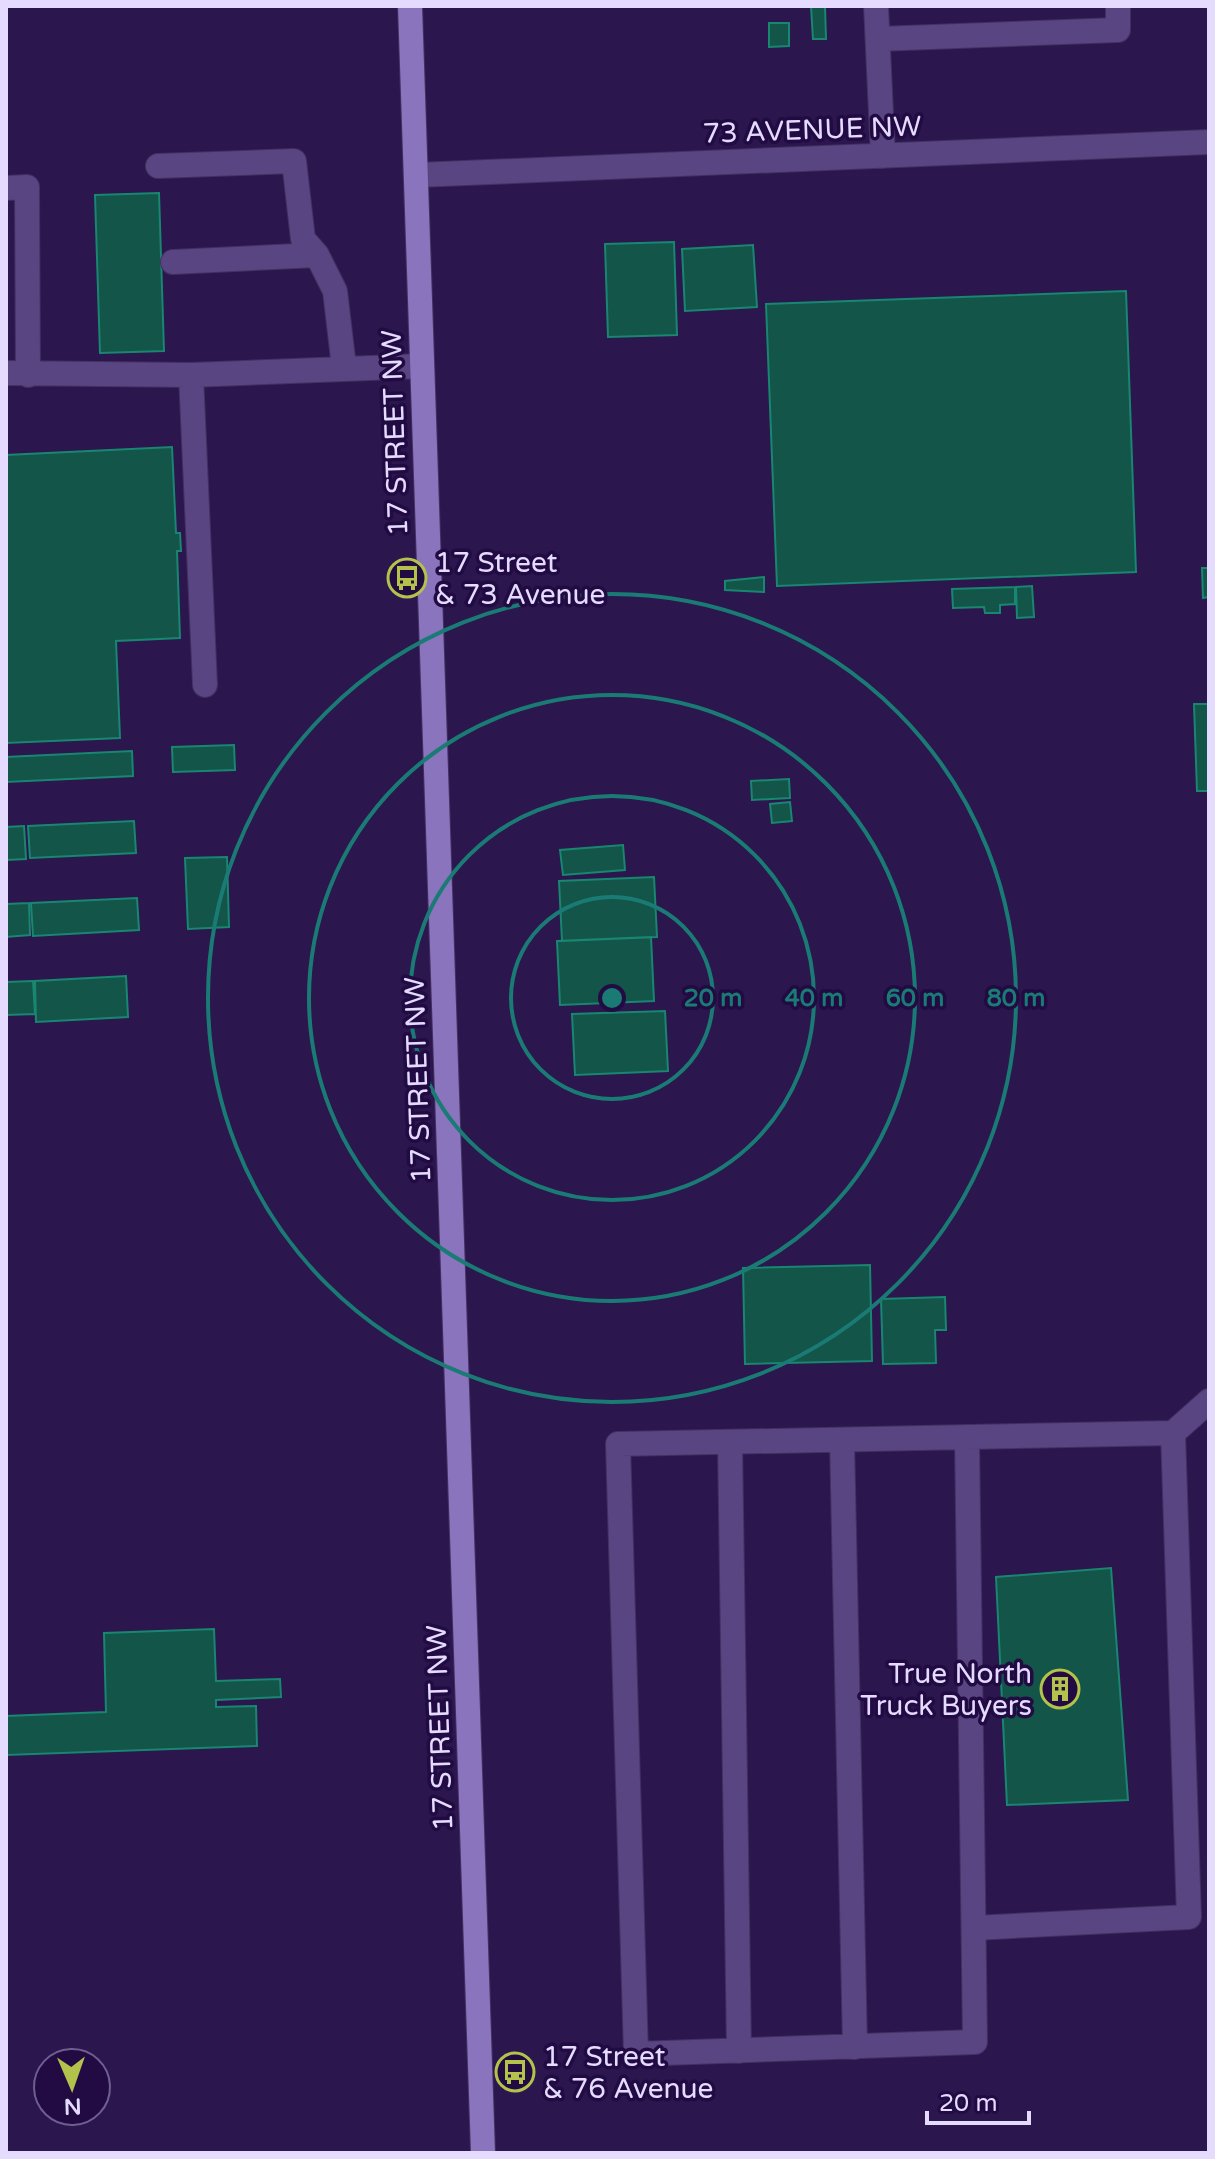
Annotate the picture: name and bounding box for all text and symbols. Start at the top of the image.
street label: 73 AVENUE NW [702,109,922,151]
street label: 17 STREET NW [374,329,416,537]
place label: 17 Street & 73 Avenue [435,546,605,612]
bus stop icon: 17 Street & 73 Avenue [386,557,428,599]
street label: 17 STREET NW [397,976,439,1184]
centre of rings [598,984,626,1012]
text: 20 m [684,984,742,1013]
text: 40 m [785,984,843,1013]
text: 60 m [886,984,944,1013]
text: 80 m [987,984,1045,1013]
street label: 17 STREET NW [419,1624,461,1832]
place label: True North Truck Buyers [860,1657,1032,1723]
building icon: True North Truck Buyers [1039,1668,1081,1710]
place label: 17 Street & 76 Avenue [543,2040,713,2106]
north arrow [32,2047,112,2127]
bus stop icon: 17 Street & 76 Avenue [494,2051,536,2093]
scale bar [927,2075,1029,2125]
text: 20 m [939,2089,997,2118]
text: N [63,2093,82,2119]

